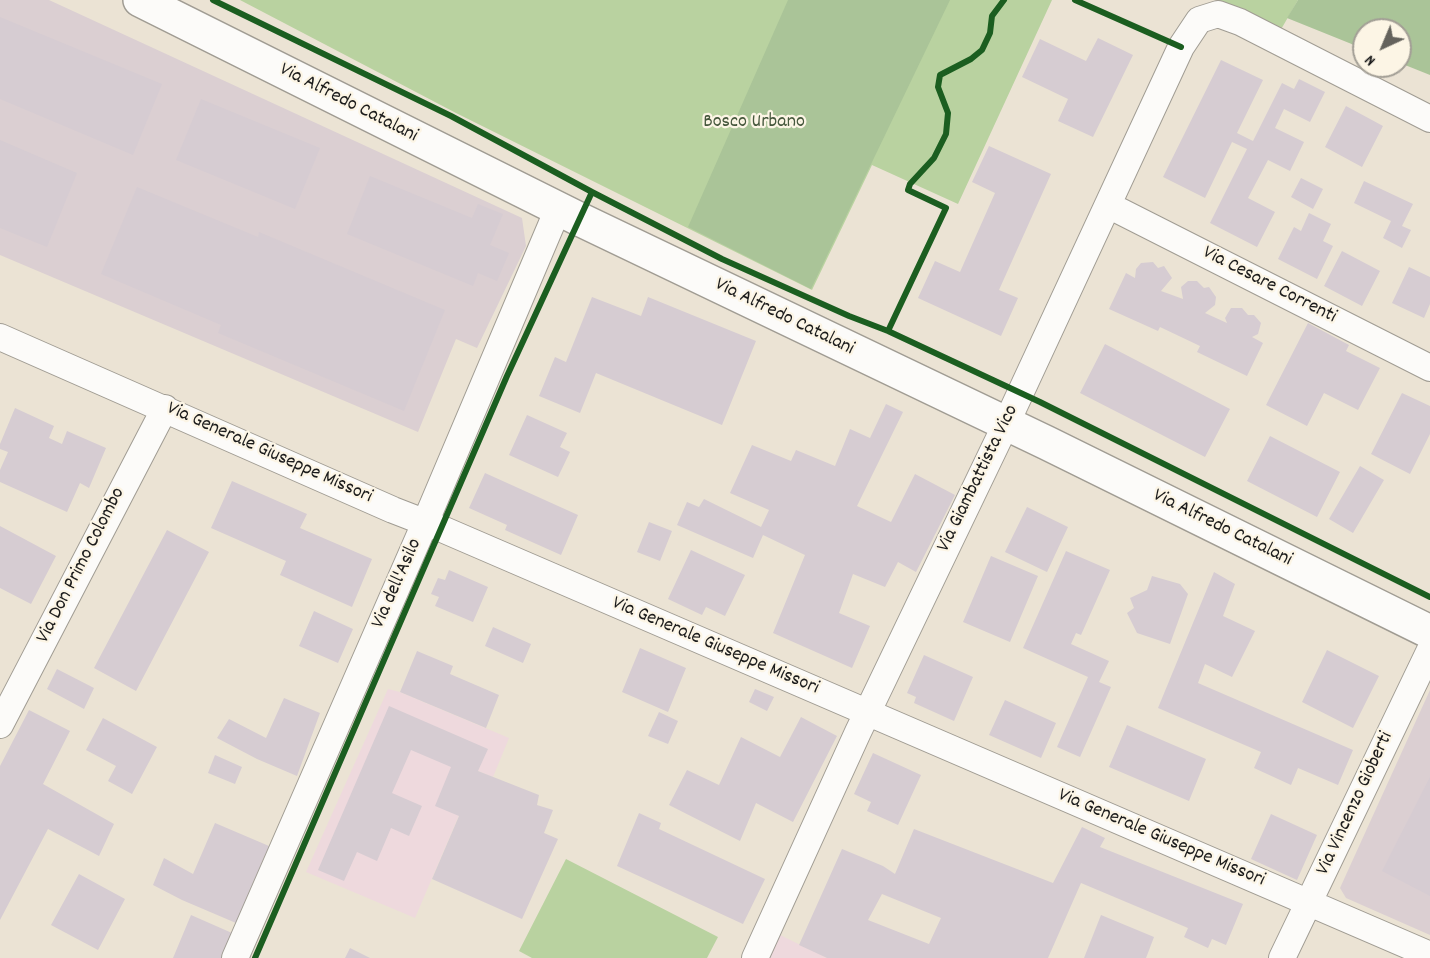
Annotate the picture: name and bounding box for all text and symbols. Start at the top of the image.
north arrow [1352,18,1412,78]
text: N [1360,49,1381,71]
street label: Via Alfredo Catalani [275,59,421,149]
park label: Bosco Urbano [703,111,805,135]
street label: Via Cesare Correnti [1198,242,1340,330]
street label: Via Alfredo Catalani [710,274,858,362]
street label: Via Generale Giuseppe Missori [162,398,376,510]
street label: Via Giambattista Vico [933,402,1025,556]
street label: Via Don Primo Colombo [32,484,132,648]
street label: Via Alfredo Catalani [1148,485,1296,573]
street label: Via dell'Asilo [368,535,428,633]
street label: Via Generale Giuseppe Missori [608,592,822,702]
street label: Via Vincenzo Gioberti [1312,728,1400,880]
street label: Via Generale Giuseppe Missori [1054,784,1268,894]

